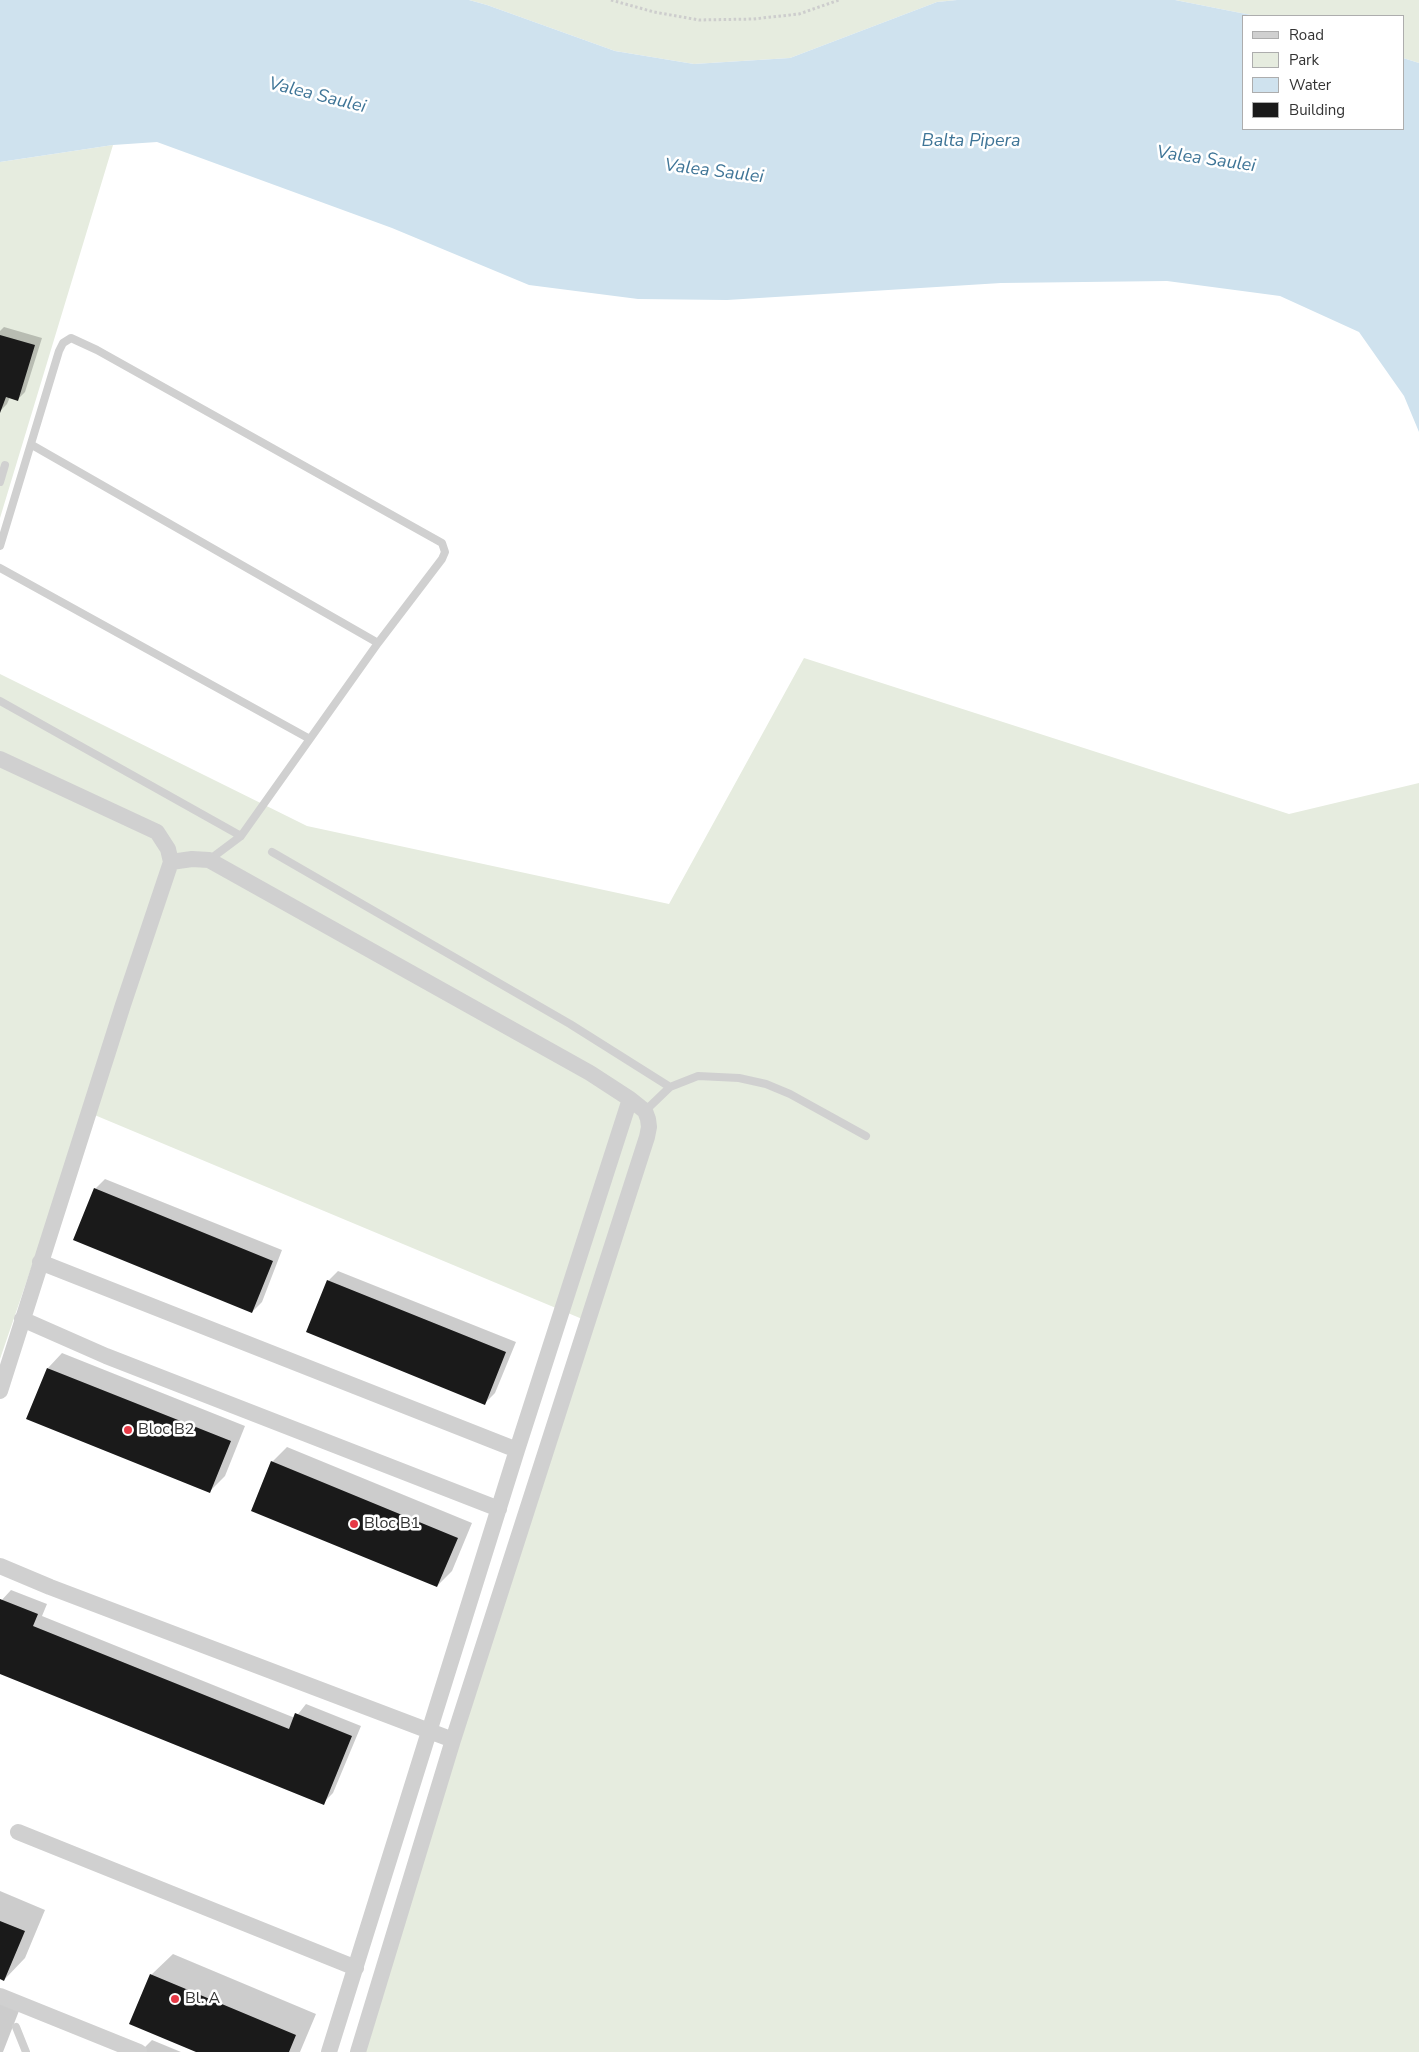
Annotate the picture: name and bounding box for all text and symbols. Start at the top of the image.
legend [1242,15,1404,130]
text: Road [1289,25,1324,45]
text: Park [1289,50,1319,70]
water label: Valea Saulei [266,73,368,119]
text: Water [1289,75,1331,95]
text: Building [1289,100,1345,120]
water label: Balta Pipera [922,131,1020,153]
water label: Valea Saulei [1155,142,1257,178]
water label: Valea Saulei [663,155,765,189]
place label: Bloc B2 [138,1420,194,1440]
marker: Bloc B2 [122,1424,134,1436]
place label: Bloc B1 [364,1514,420,1534]
marker: Bloc B1 [348,1518,360,1530]
place label: Bl. A [185,1989,220,2009]
marker: Bl. A [169,1993,181,2005]

